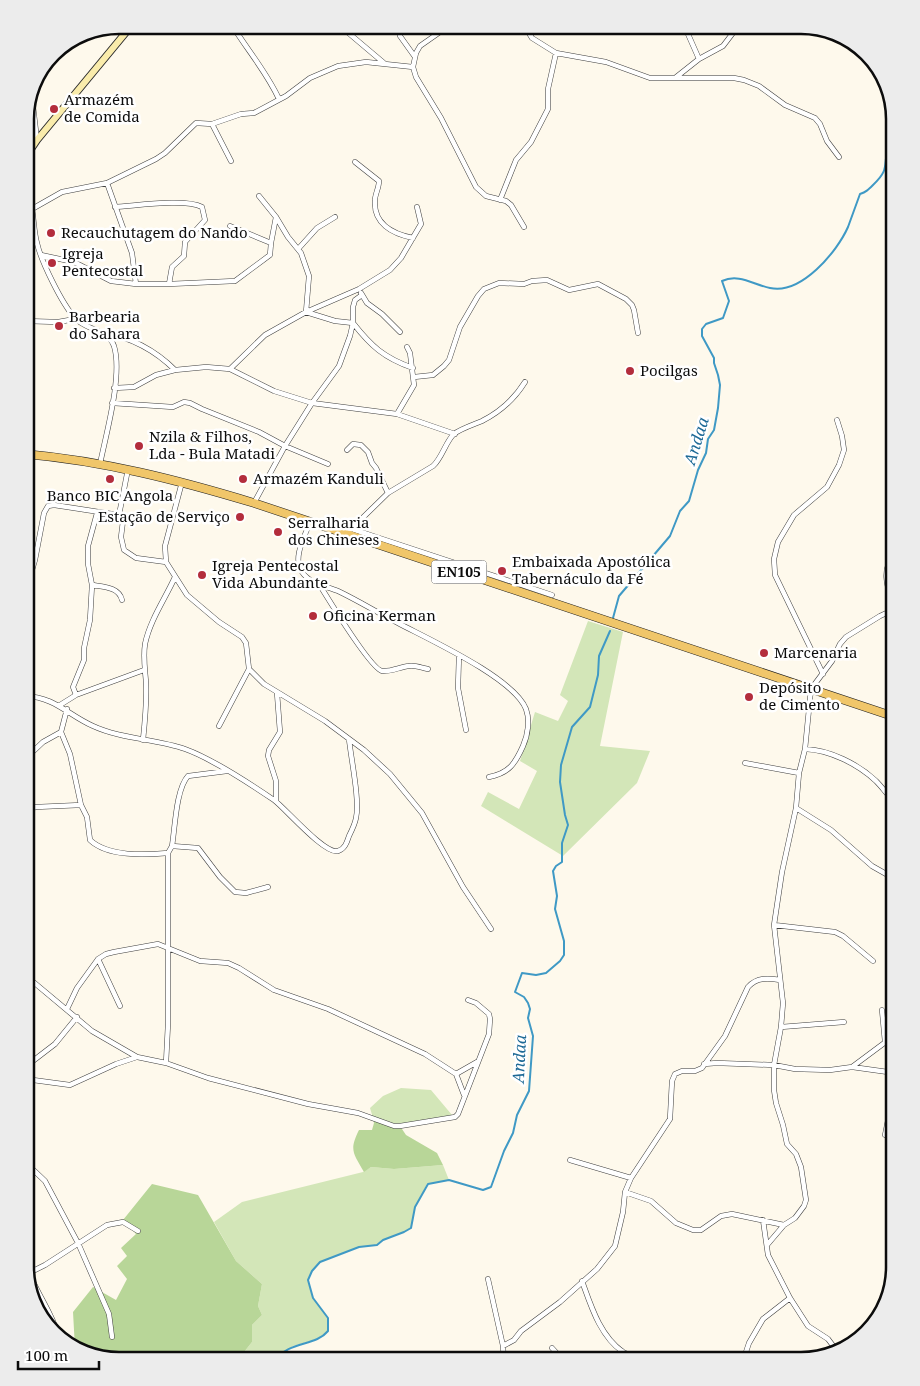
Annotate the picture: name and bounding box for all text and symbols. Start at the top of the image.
place label: Armazém de Comida [64,89,140,126]
marker: Armazém de Comida [48,103,60,115]
place label: Recauchutagem do Nando [61,222,248,242]
marker: Recauchutagem do Nando [45,227,57,239]
place label: Igreja Pentecostal [62,243,144,280]
marker: Igreja Pentecostal [46,257,58,269]
place label: Barbearia do Sahara [69,306,141,343]
marker: Barbearia do Sahara [53,320,65,332]
place label: Pocilgas [640,360,698,380]
marker: Pocilgas [624,365,636,377]
water label: Andaa [678,414,714,468]
place label: Nzila & Filhos, Lda - Bula Matadi [149,426,275,463]
marker: Nzila & Filhos, Lda - Bula Matadi [133,440,145,452]
place label: Armazém Kanduli [253,468,384,488]
marker: Banco BIC Angola [104,473,116,485]
marker: Armazém Kanduli [237,473,249,485]
place label: Banco BIC Angola [47,485,173,505]
place label: Estação de Serviço [98,506,230,526]
marker: Estação de Serviço [234,511,246,523]
place label: Serralharia dos Chineses [288,512,380,549]
marker: Serralharia dos Chineses [272,526,284,538]
place label: Embaixada Apostólica Tabernáculo da Fé [512,551,671,588]
place label: Igreja Pentecostal Vida Abundante [212,555,339,592]
road number: EN105 [432,560,486,584]
marker: Embaixada Apostólica Tabernáculo da Fé [496,565,508,577]
marker: Igreja Pentecostal Vida Abundante [196,569,208,581]
place label: Oficina Kerman [323,605,436,625]
marker: Oficina Kerman [307,610,319,622]
place label: Marcenaria [774,642,857,662]
marker: Marcenaria [758,647,770,659]
place label: Depósito de Cimento [759,677,840,714]
marker: Depósito de Cimento [743,691,755,703]
water label: Andaa [507,1033,531,1085]
scale bar [18,1338,99,1370]
text: 100 m [25,1345,68,1365]

